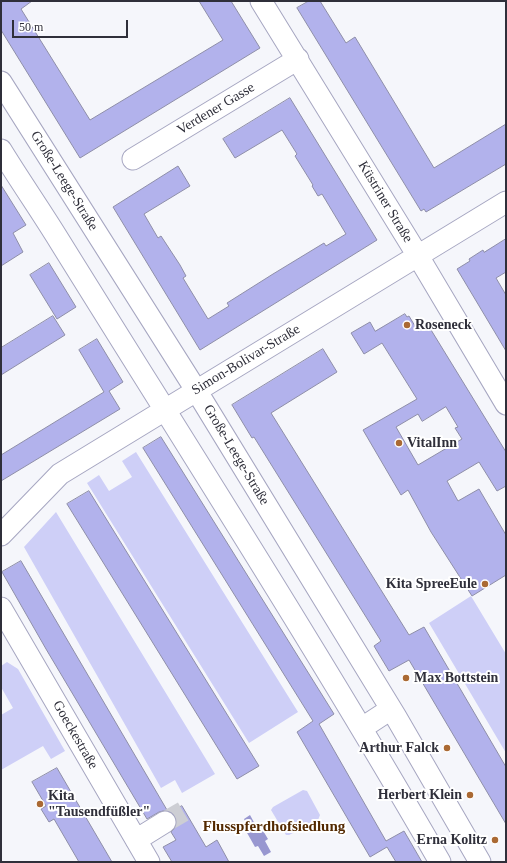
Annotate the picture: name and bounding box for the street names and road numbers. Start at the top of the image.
street label: Verdener Gasse [174,79,258,139]
street label: Große-Leege-Straße [27,128,101,234]
street label: Küstriner Straße [354,158,416,246]
street label: Simon-Bolivar-Straße [189,321,303,399]
street label: Große-Leege-Straße [199,402,273,508]
street label: Goeckestraße [49,698,101,772]

